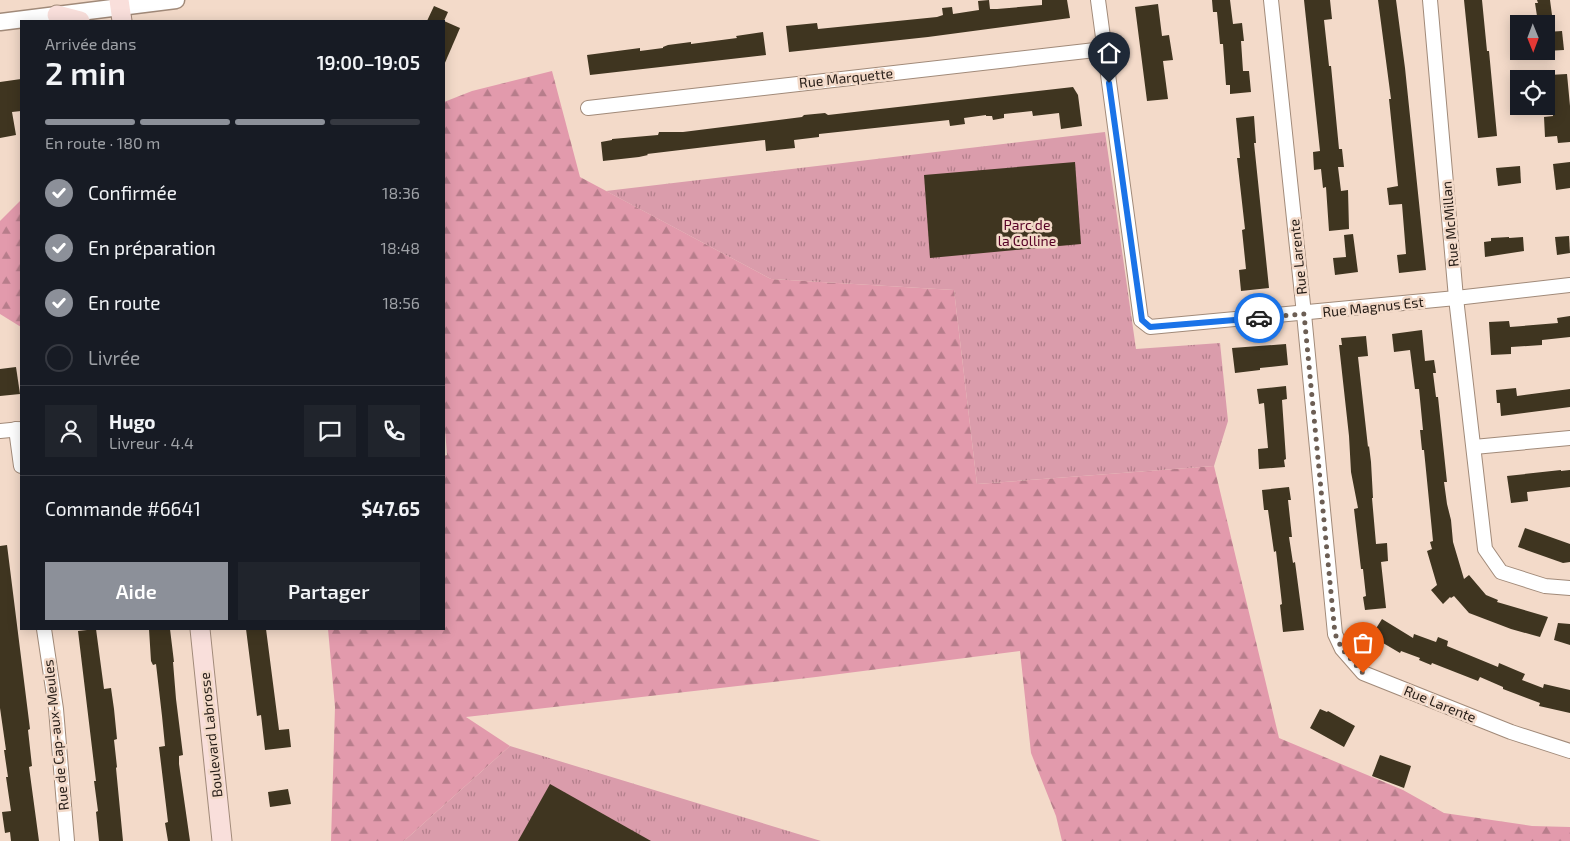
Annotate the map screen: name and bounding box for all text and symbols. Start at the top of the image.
north arrow [1510,15,1555,60]
map controls [1510,15,1555,115]
pin [1088,32,1130,83]
text: Arrivée dans [45,34,136,53]
icon: home [1095,39,1123,67]
text: 19:00–19:05 [317,51,420,74]
text: 2 min [45,53,126,91]
street label: Rue Marquette [798,64,894,91]
button: locate [1510,70,1555,115]
text: En route · 180 m [45,133,160,152]
icon: check [45,179,73,207]
street label: Rue McMillan [1437,180,1462,268]
text: Confirmée [88,181,177,204]
text: 18:36 [382,183,420,202]
park label: Parc de la Colline [998,216,1056,249]
street label: Rue Larente [1285,218,1310,296]
icon: check [45,234,73,262]
text: En préparation [88,236,216,259]
text: 18:48 [381,238,420,257]
icon: check [45,289,73,317]
text: En route [88,291,160,314]
text: 18:56 [382,293,420,312]
courier [1234,293,1284,343]
street label: Rue Magnus Est [1321,293,1424,320]
icon: car [1245,304,1273,332]
text: Livrée [88,346,140,369]
button: person [45,405,97,457]
button: chat [304,405,356,457]
button: phone [368,405,420,457]
text: Hugo [109,410,156,433]
text: Livreur · 4.4 [109,433,194,452]
text: Commande #6641 [45,497,201,520]
text: $47.65 [361,497,420,520]
button: Aide [45,562,228,620]
button: Partager [238,562,420,620]
pin [1342,622,1384,673]
icon: bag [1349,629,1377,657]
street label: Rue de Cap-aux-Meules [39,659,72,811]
street label: Boulevard Labrosse [195,672,226,799]
street label: Rue Larente [1402,681,1479,726]

